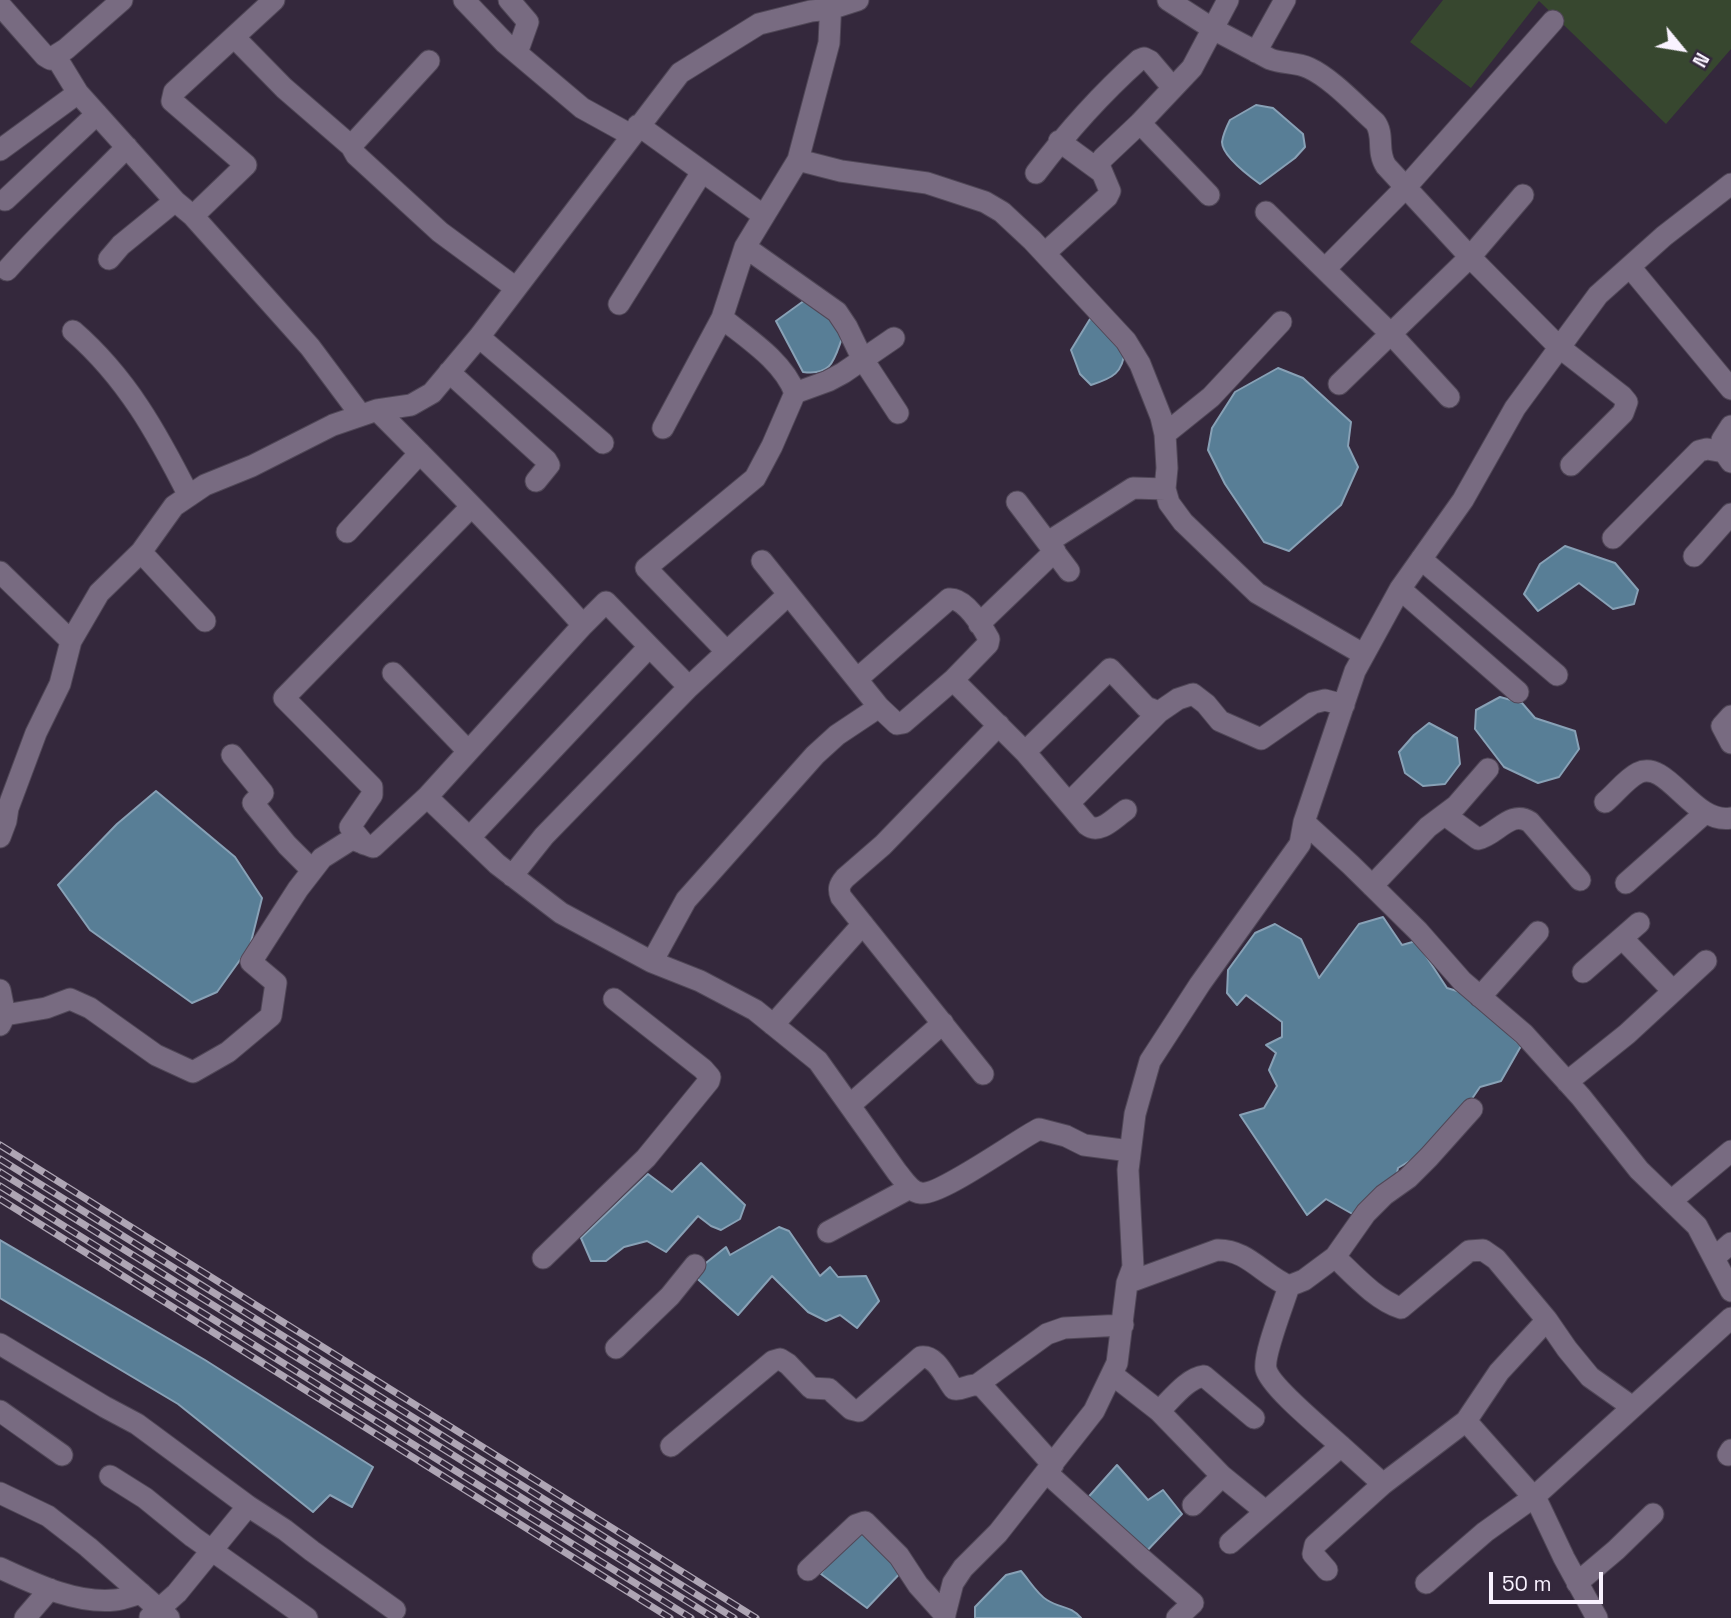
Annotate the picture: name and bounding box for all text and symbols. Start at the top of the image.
north arrow [1647,14,1717,84]
text: N [1687,48,1715,72]
scale bar [1493,1558,1607,1602]
text: 50 m [1502,1570,1552,1597]

